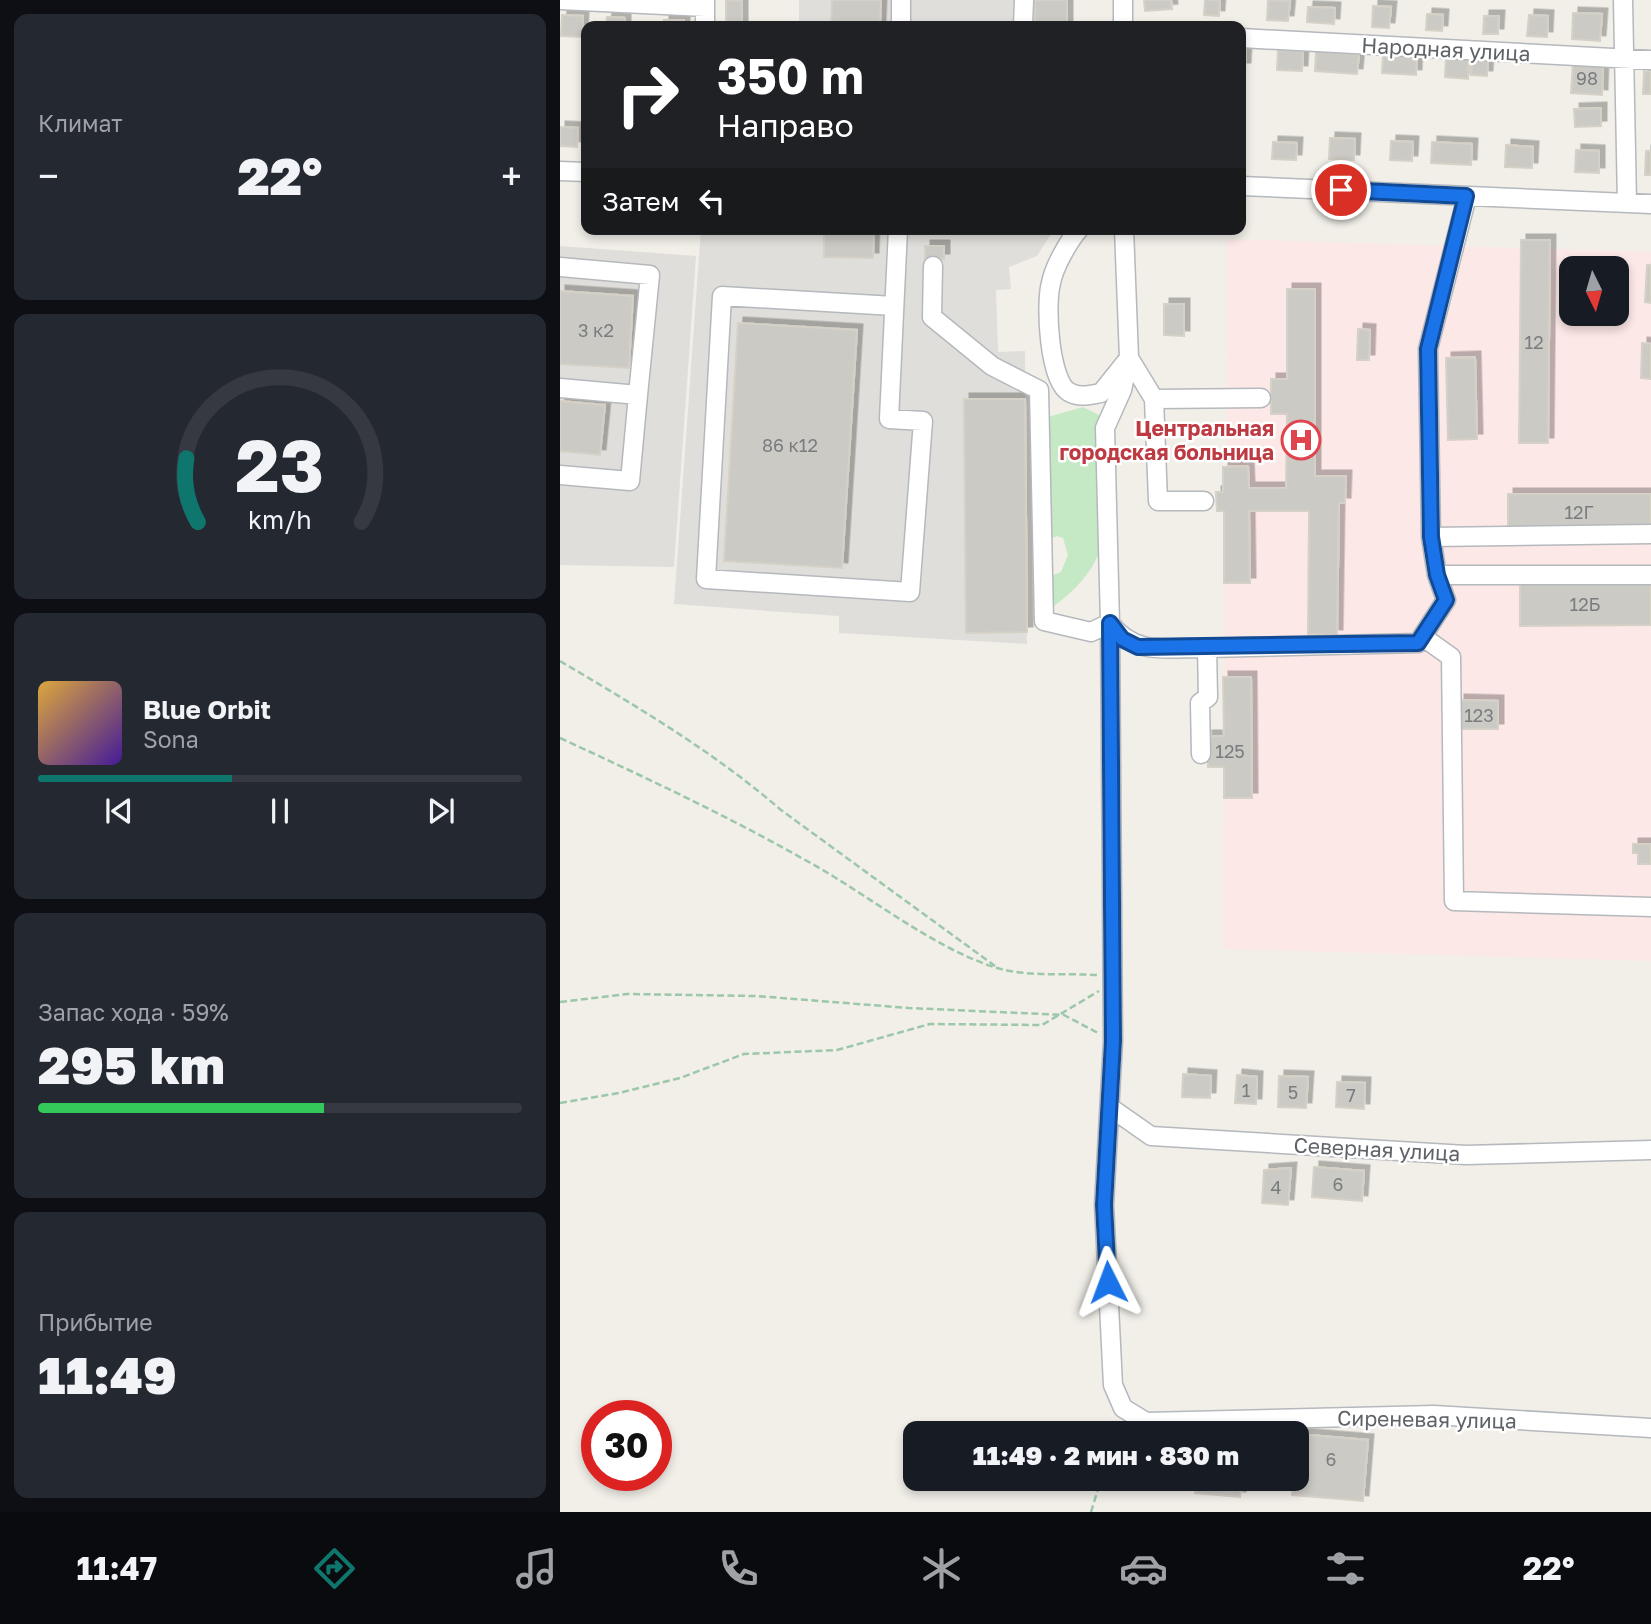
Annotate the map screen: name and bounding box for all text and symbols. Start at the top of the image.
street label: Народная улица [1361,32,1531,66]
text: 350 m [717,46,864,105]
icon: right [602,49,693,140]
house number: 98 [1576,67,1598,89]
text: Направо [717,106,854,144]
text: Климат [38,109,123,137]
text: 22° [238,144,322,206]
text: − [38,153,59,198]
text: + [501,153,522,198]
pin [1311,160,1371,220]
icon: arrive [1322,171,1360,209]
icon: left [693,182,731,220]
text: Затем [602,186,679,217]
north arrow [1559,256,1629,326]
map controls [1559,256,1629,326]
house number: 3 к2 [578,319,614,341]
house number: 12 [1524,331,1544,353]
place label: Центральная городская больница [1059,415,1274,465]
hospital icon: Центральная городская больница [1280,419,1322,461]
text: 23 [236,422,324,509]
house number: 86 к12 [762,434,818,456]
house number: 12Г [1564,501,1594,523]
text: km/h [248,504,312,535]
house number: 12Б [1569,593,1601,615]
text: Blue Orbit [143,694,271,725]
house number: 123 [1464,704,1494,726]
text: Sona [143,725,199,753]
house number: 125 [1215,740,1245,762]
icon: previous [100,792,138,830]
icon: pause [261,792,299,830]
icon: next [422,792,460,830]
text: Запас хода · 59% [38,998,229,1026]
text: 295 km [38,1033,225,1095]
house number: 1 [1242,1079,1251,1101]
house number: 5 [1288,1081,1298,1103]
house number: 7 [1346,1084,1356,1106]
street label: Северная улица [1293,1132,1461,1166]
house number: 6 [1333,1173,1343,1195]
house number: 4 [1271,1176,1282,1198]
position arrow [1071,1245,1145,1319]
text: Прибытие [38,1308,153,1336]
text: 11:49 [38,1343,177,1405]
speed limit sign: 30 [581,1400,672,1491]
street label: Сиреневая улица [1337,1404,1517,1434]
text: 11:49 · 2 мин · 830 m [973,1440,1239,1471]
house number: 6 [1326,1448,1336,1470]
icon: directions [310,1544,359,1593]
icon: music [512,1544,561,1593]
icon: phone [714,1544,763,1593]
icon: climate [917,1544,966,1593]
icon: car [1119,1544,1168,1593]
icon: filters [1321,1544,1370,1593]
text: 11:47 [77,1549,157,1587]
text: 22° [1523,1549,1574,1587]

